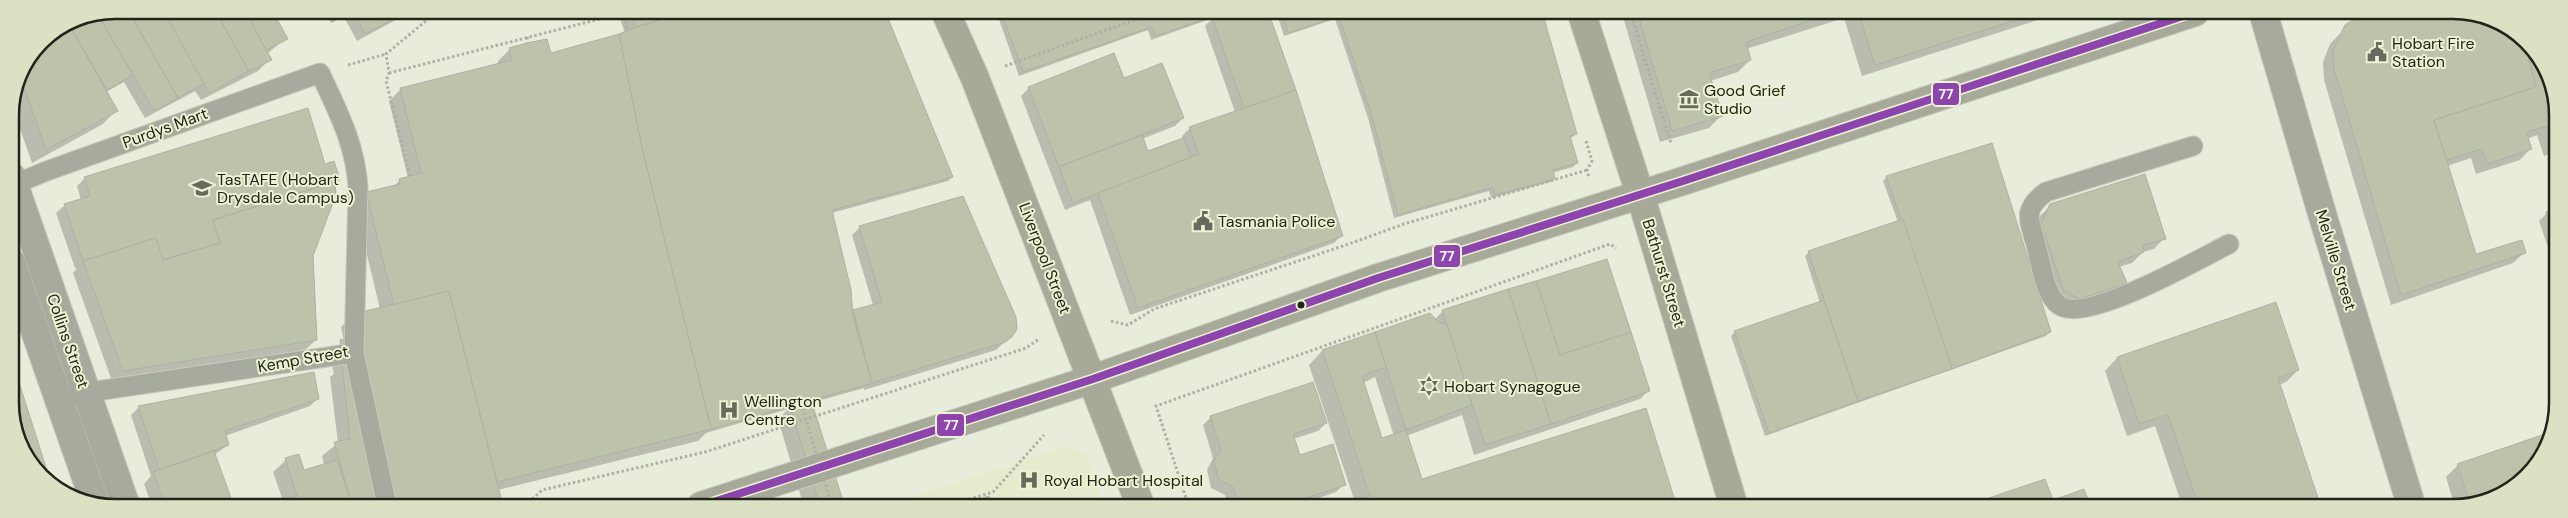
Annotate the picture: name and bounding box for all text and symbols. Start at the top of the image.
place label: Hobart Fire Station [2392,33,2475,72]
public building icon: Hobart Fire Station [2366,41,2388,63]
place label: Good Grief Studio [1704,80,1786,119]
line badge: 77 [1932,82,1960,106]
text: 77 [1938,85,1954,103]
museum icon: Good Grief Studio [1678,88,1700,110]
street label: Purdys Mart [120,103,210,153]
place label: TasTAFE (Hobart Drysdale Campus) [217,169,354,208]
school or university icon: TasTAFE (Hobart Drysdale Campus) [191,177,213,199]
street label: Liverpool Street [1014,199,1076,317]
street label: Melville Street [2311,207,2361,313]
public building icon: Tasmania Police [1192,210,1214,232]
place label: Tasmania Police [1218,211,1335,232]
street label: Bathurst Street [1638,216,1690,330]
line badge: 77 [1433,244,1461,268]
text: 77 [1439,247,1455,265]
street label: Collins Street [42,291,94,391]
unlabelled marker [1296,300,1306,310]
street label: Kemp Street [256,341,350,377]
synagogue icon: Hobart Synagogue [1418,375,1440,397]
place label: Hobart Synagogue [1444,376,1581,397]
place label: Wellington Centre [744,391,822,430]
hospital icon: Wellington Centre [718,399,740,421]
line badge: 77 [936,413,965,437]
text: 77 [943,416,959,434]
hospital icon: Royal Hobart Hospital [1018,469,1040,491]
place label: Royal Hobart Hospital [1044,470,1203,491]

